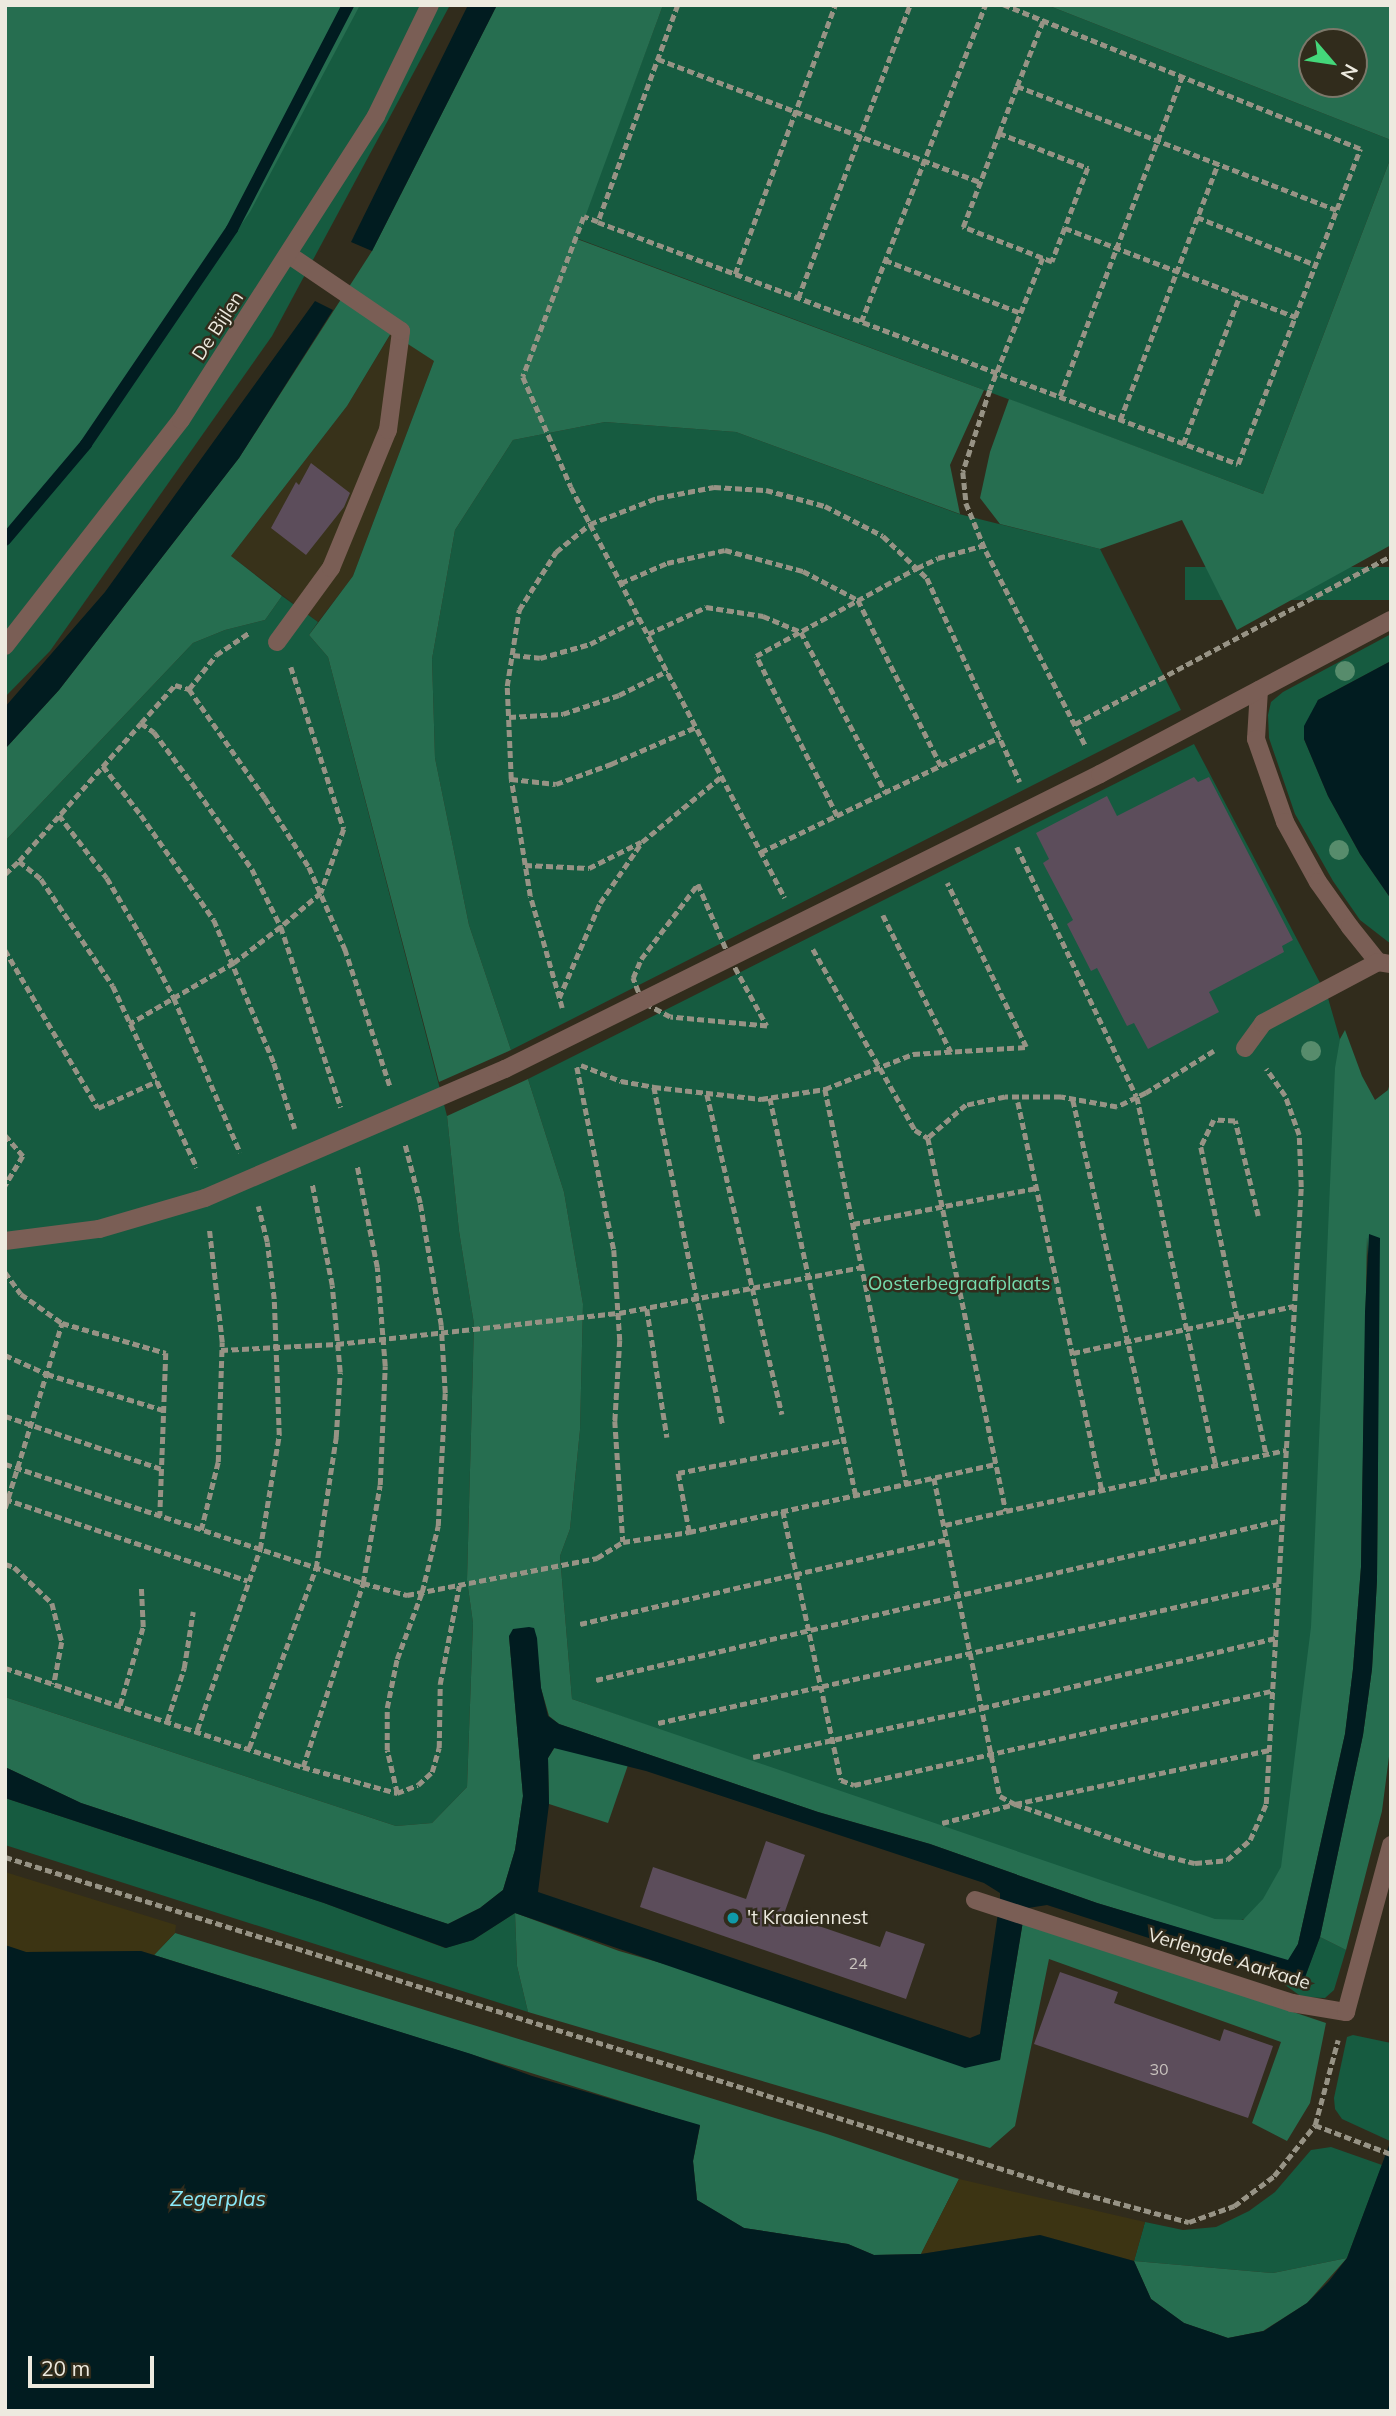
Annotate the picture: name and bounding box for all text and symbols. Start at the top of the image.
north arrow [1298,28,1368,98]
text: N [1336,60,1364,84]
street label: De Bijlen [187,287,249,365]
park label: Oosterbegraafplaats [868,1273,1050,1295]
place label: 't Kraaiennest [747,1907,868,1929]
marker: 't Kraaiennest [725,1910,741,1926]
street label: Verlengde Aarkade [1145,1923,1313,1995]
house number: 24 [848,1953,868,1973]
house number: 30 [1149,2059,1169,2079]
water label: Zegerplas [170,2185,266,2211]
scale bar [32,2342,158,2386]
text: 20 m [41,2355,90,2381]

